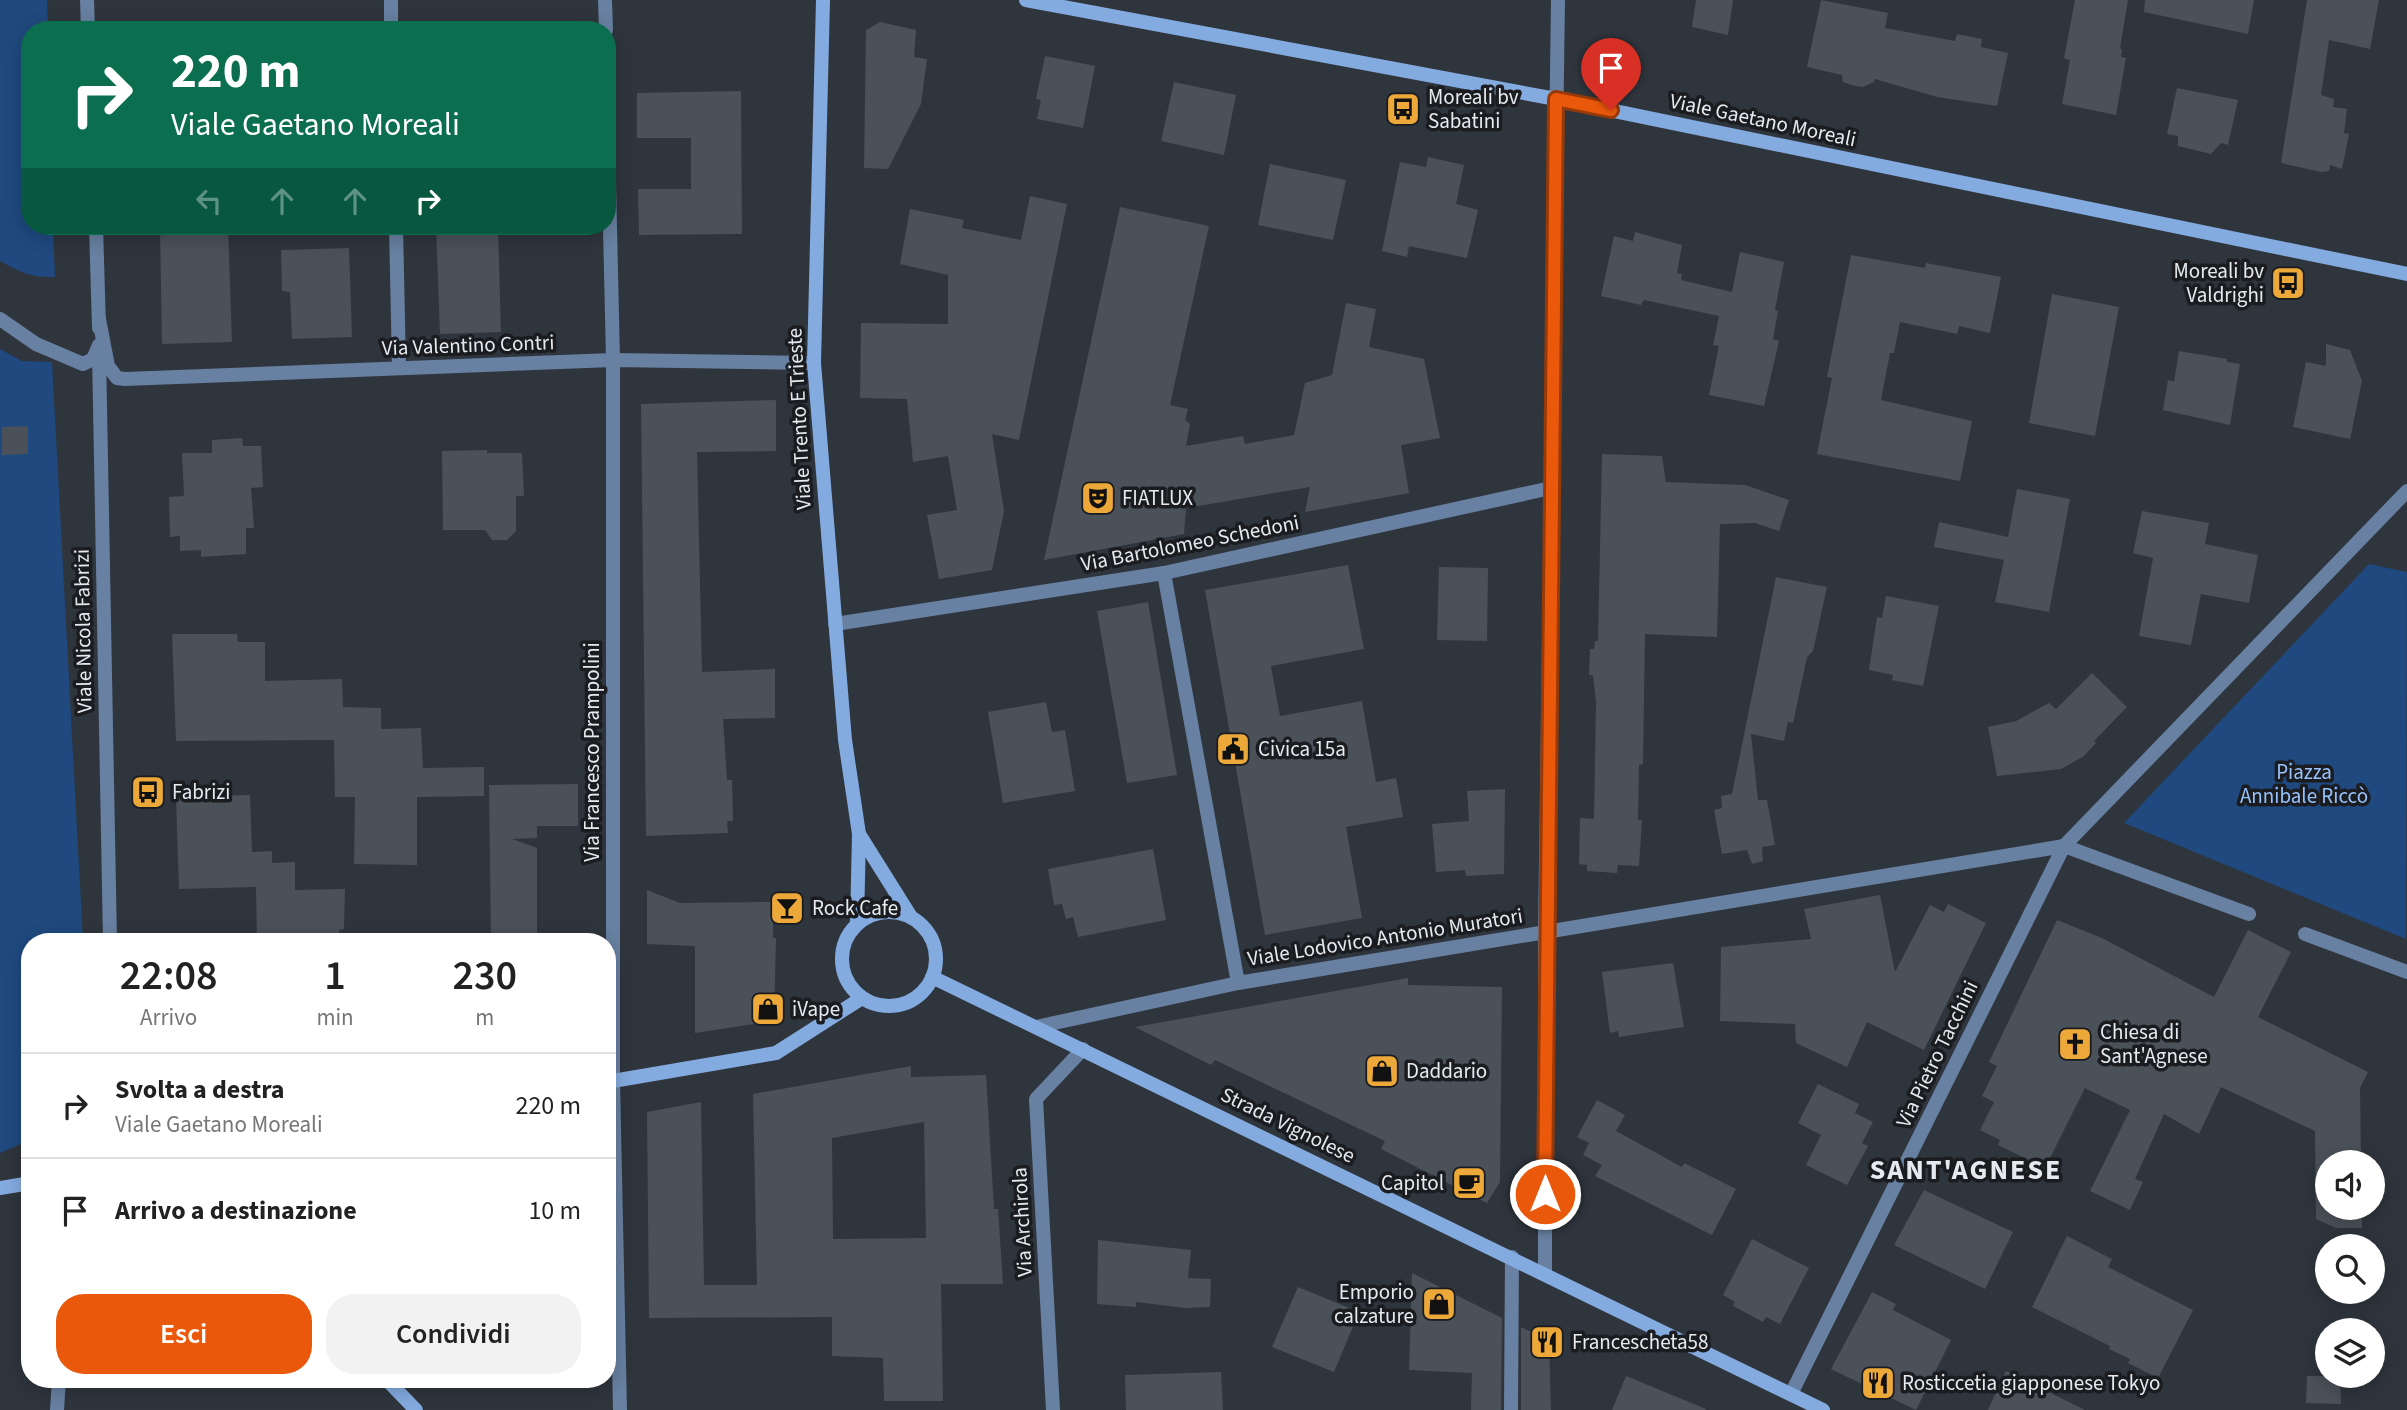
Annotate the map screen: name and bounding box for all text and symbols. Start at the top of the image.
text: 220 m [171,37,300,107]
pin [1581,38,1641,110]
icon: right [56,49,147,140]
icon: arrive [1592,49,1630,87]
place label: Moreali bv Sabatini [1428,82,1519,136]
street label: Viale Gaetano Moreali [1667,86,1859,154]
bus stop icon: Moreali bv Sabatini [1384,90,1422,128]
text: Viale Gaetano Moreali [171,102,460,148]
icon: left [190,182,228,220]
icon: ahead [263,182,301,220]
icon: ahead [336,182,374,220]
icon: right [409,182,447,220]
place label: Moreali bv Valdrighi [2174,256,2264,310]
bus stop icon: Moreali bv Valdrighi [2269,264,2307,302]
street label: Via Valentino Contri [381,327,555,363]
street label: Viale Trento E Trieste [779,327,819,511]
theatre icon: FIATLUX [1079,479,1117,517]
place label: FIATLUX [1122,483,1193,513]
street label: Via Bartolomeo Schedoni [1078,507,1302,579]
street label: Viale Nicola Fabrizi [67,549,99,713]
street label: Via Francesco Prampolini [577,642,607,862]
public building icon: Civica 15a [1214,730,1252,768]
place label: Civica 15a [1258,734,1346,764]
park label: Piazza Annibale Riccò [2240,757,2368,811]
bus stop icon: Fabrizi [129,773,167,811]
place label: Fabrizi [172,777,230,807]
bar icon: Rock Cafe [768,889,806,927]
place label: Rock Cafe [812,893,898,923]
street label: Viale Lodovico Antonio Muratori [1245,900,1525,974]
text: 22:08 [120,946,218,1006]
text: 1 [324,946,346,1006]
text: 230 [453,946,517,1006]
street label: Via Pietro Tacchini [1888,975,1986,1133]
shop icon: iVape [749,990,787,1028]
place label: iVape [792,994,840,1024]
text: Arrivo [140,1001,197,1034]
text: min [316,1001,354,1034]
text: m [475,1001,494,1034]
place label: Chiesa di Sant'Agnese [2100,1017,2208,1071]
church icon: Chiesa di Sant'Agnese [2056,1025,2094,1063]
shop icon: Daddario [1363,1052,1401,1090]
place label: Daddario [1406,1056,1487,1086]
text: Svolta a destra [115,1071,285,1108]
street label: Strada Vignolese [1216,1080,1360,1170]
icon: right [56,1087,94,1125]
text: 220 m [515,1087,581,1124]
text: Viale Gaetano Moreali [115,1108,323,1141]
district label: SANT'AGNESE [1870,1150,2062,1190]
map controls [2315,1150,2385,1388]
button: sound [2315,1150,2385,1220]
position arrow [1508,1157,1582,1231]
cafe icon: Capitol [1450,1164,1488,1202]
street label: Via Archirola [1004,1166,1040,1278]
place label: Capitol [1381,1168,1444,1198]
icon: arrive [56,1192,94,1230]
text: Arrivo a destinazione [115,1192,357,1229]
text: 10 m [528,1192,581,1229]
button: search [2315,1234,2385,1304]
place label: Emporio calzature [1334,1277,1414,1331]
shop icon: Emporio calzature [1420,1285,1458,1323]
button: Esci [56,1294,312,1374]
button: Condividi [326,1294,581,1374]
button: layers [2315,1318,2385,1388]
restaurant icon: Francescheta58 [1528,1323,1566,1361]
place label: Francescheta58 [1572,1327,1708,1357]
restaurant icon: Rosticcetia giapponese Tokyo [1859,1364,1897,1402]
place label: Rosticcetia giapponese Tokyo [1902,1368,2160,1398]

